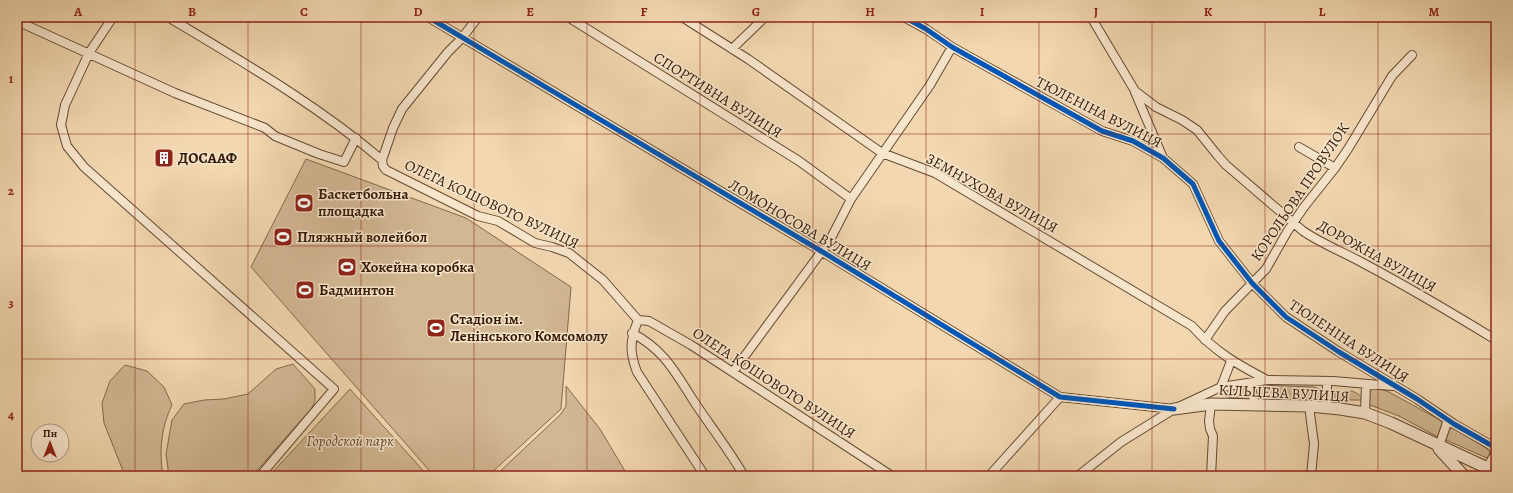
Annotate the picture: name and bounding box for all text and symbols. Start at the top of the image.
text: A [73,3,83,20]
text: B [188,3,196,20]
text: C [300,3,308,20]
text: D [413,3,423,20]
text: E [526,3,534,20]
text: F [641,3,648,20]
text: G [752,3,760,20]
text: H [865,3,875,20]
text: I [980,3,985,20]
text: J [1094,3,1098,20]
text: K [1204,3,1213,20]
text: L [1319,3,1326,20]
text: M [1429,3,1440,20]
street label: СПОРТИВНА ВУЛИЦЯ [650,47,786,143]
text: 1 [9,70,14,87]
street label: ТЮЛЕНІНА ВУЛИЦЯ [1033,72,1165,152]
street label: КОРОЛЬОВА ПРОВУЛОК [1246,118,1354,265]
building icon: ДОСААФ [153,147,175,169]
place label: ДОСААФ [178,148,237,168]
street label: ЗЕМНУХОВА ВУЛИЦЯ [922,148,1062,238]
street label: ОЛЕГА КОШОВОГО ВУЛИЦЯ [401,155,583,253]
street label: ЛОМОНОСОВА ВУЛИЦЯ [725,174,875,276]
text: 2 [8,182,15,199]
place label: Баскетбольна площадка [318,184,409,221]
sports icon: Баскетбольна площадка [293,192,315,214]
street label: ДОРОЖНА ВУЛИЦЯ [1314,215,1440,297]
sports icon: Пляжный волейбол [272,226,294,248]
place label: Пляжный волейбол [297,227,428,247]
sports icon: Хокейна коробка [336,256,358,278]
place label: Хокейна коробка [361,257,475,277]
sports icon: Бадминтон [294,279,316,301]
place label: Бадминтон [319,280,395,300]
text: 3 [8,294,14,311]
street label: ТЮЛЕНІНА ВУЛИЦЯ [1285,295,1413,387]
place label: Стадіон ім. Ленінського Комсомолу [450,309,609,346]
sports icon: Стадіон ім. Ленінського Комсомолу [425,317,447,339]
street label: ОЛЕГА КОШОВОГО ВУЛИЦЯ [689,323,859,443]
street label: КІЛЬЦЕВА ВУЛИЦЯ [1218,380,1350,406]
text: 4 [8,406,14,423]
north arrow [30,423,70,463]
text: Пн [43,426,58,441]
park label: Городской парк [306,431,394,451]

